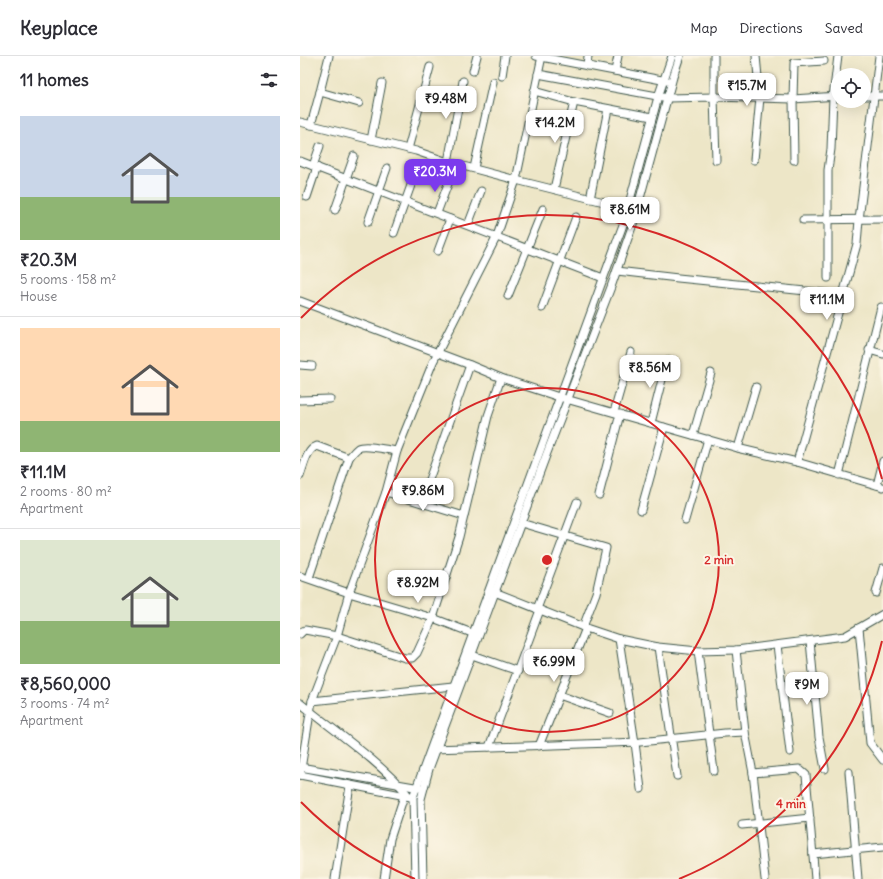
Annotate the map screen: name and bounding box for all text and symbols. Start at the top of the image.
text: Keyplace [20,16,98,40]
text: Map [690,19,717,37]
text: Directions [739,19,803,37]
text: Saved [825,19,863,37]
map controls [831,68,871,108]
button: locate [831,68,871,108]
text: 11 homes [20,69,89,91]
icon: filters [258,69,280,91]
pin: ₹15.7M [714,73,780,107]
text: ₹15.7M [727,77,767,94]
pin: ₹9.48M [413,86,479,120]
text: ₹9.48M [425,90,467,107]
pin: ₹14.2M [522,110,588,144]
text: ₹14.2M [535,114,575,131]
icon: home [114,142,186,214]
pin: ₹20.3M [402,159,468,193]
text: ₹20.3M [413,163,457,180]
pin: ₹8.61M [597,197,663,231]
text: ₹8.61M [610,201,650,218]
text: ₹20.3M [20,249,77,271]
text: 5 rooms · 158 m² [20,271,116,288]
pin: ₹11.1M [794,287,860,321]
text: House [20,288,57,305]
text: ₹11.1M [809,291,845,308]
icon: home [114,354,186,426]
pin: ₹8.56M [617,355,683,389]
text: ₹8.56M [628,359,672,376]
text: ₹11.1M [20,461,67,483]
pin: ₹9.86M [390,478,456,512]
text: ₹9.86M [402,482,444,499]
text: 2 rooms · 80 m² [20,483,112,500]
text: Apartment [20,500,83,517]
text: 2 min [704,552,734,567]
centre of rings [540,553,554,567]
icon: home [114,566,186,638]
pin: ₹8.92M [385,570,451,604]
text: ₹8.92M [397,574,439,591]
pin: ₹6.99M [521,649,587,683]
text: ₹6.99M [532,653,576,670]
pin: ₹9M [788,672,826,706]
text: ₹8,560,000 [20,673,111,695]
text: ₹9M [794,676,820,693]
text: 3 rooms · 74 m² [20,695,110,712]
text: Apartment [20,712,83,729]
text: 4 min [776,796,806,811]

